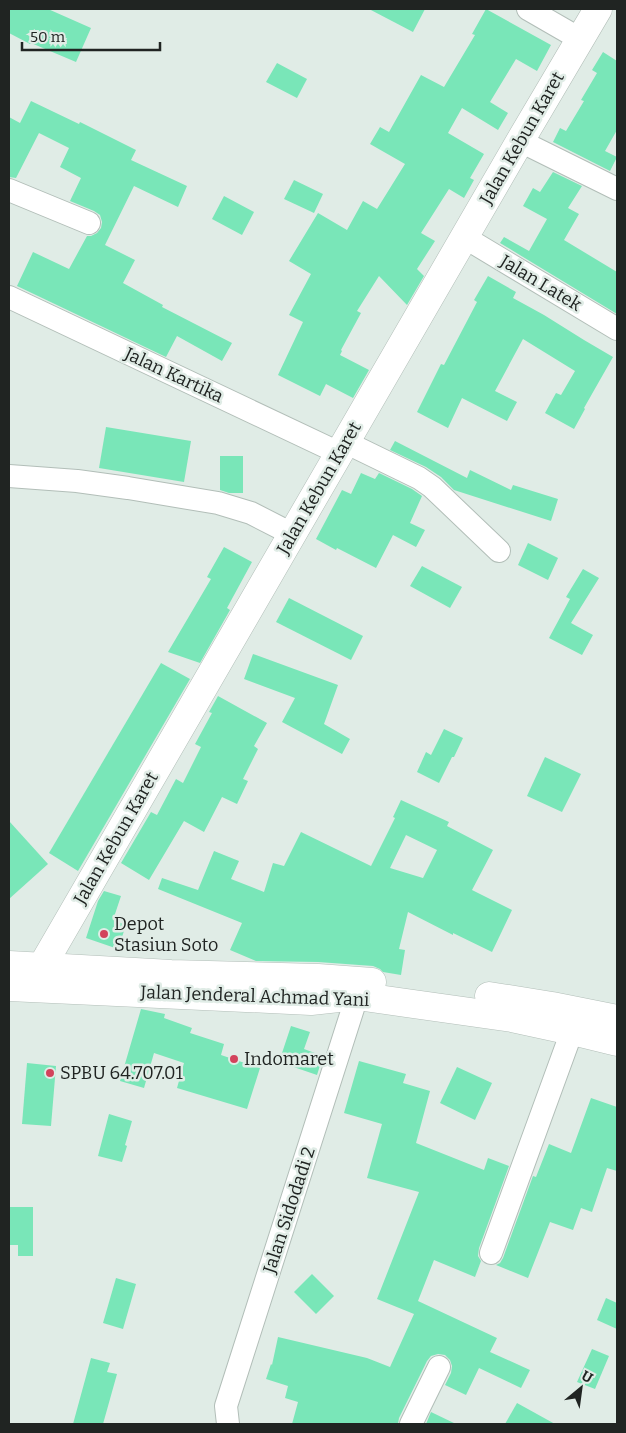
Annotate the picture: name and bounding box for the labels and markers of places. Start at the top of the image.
place label: Depot Stasiun Soto [114,913,218,956]
marker: Depot Stasiun Soto [98,928,110,940]
place label: Indomaret [244,1048,334,1070]
marker: Indomaret [228,1053,240,1065]
place label: SPBU 64.707.01 [60,1062,184,1084]
marker: SPBU 64.707.01 [44,1067,56,1079]

